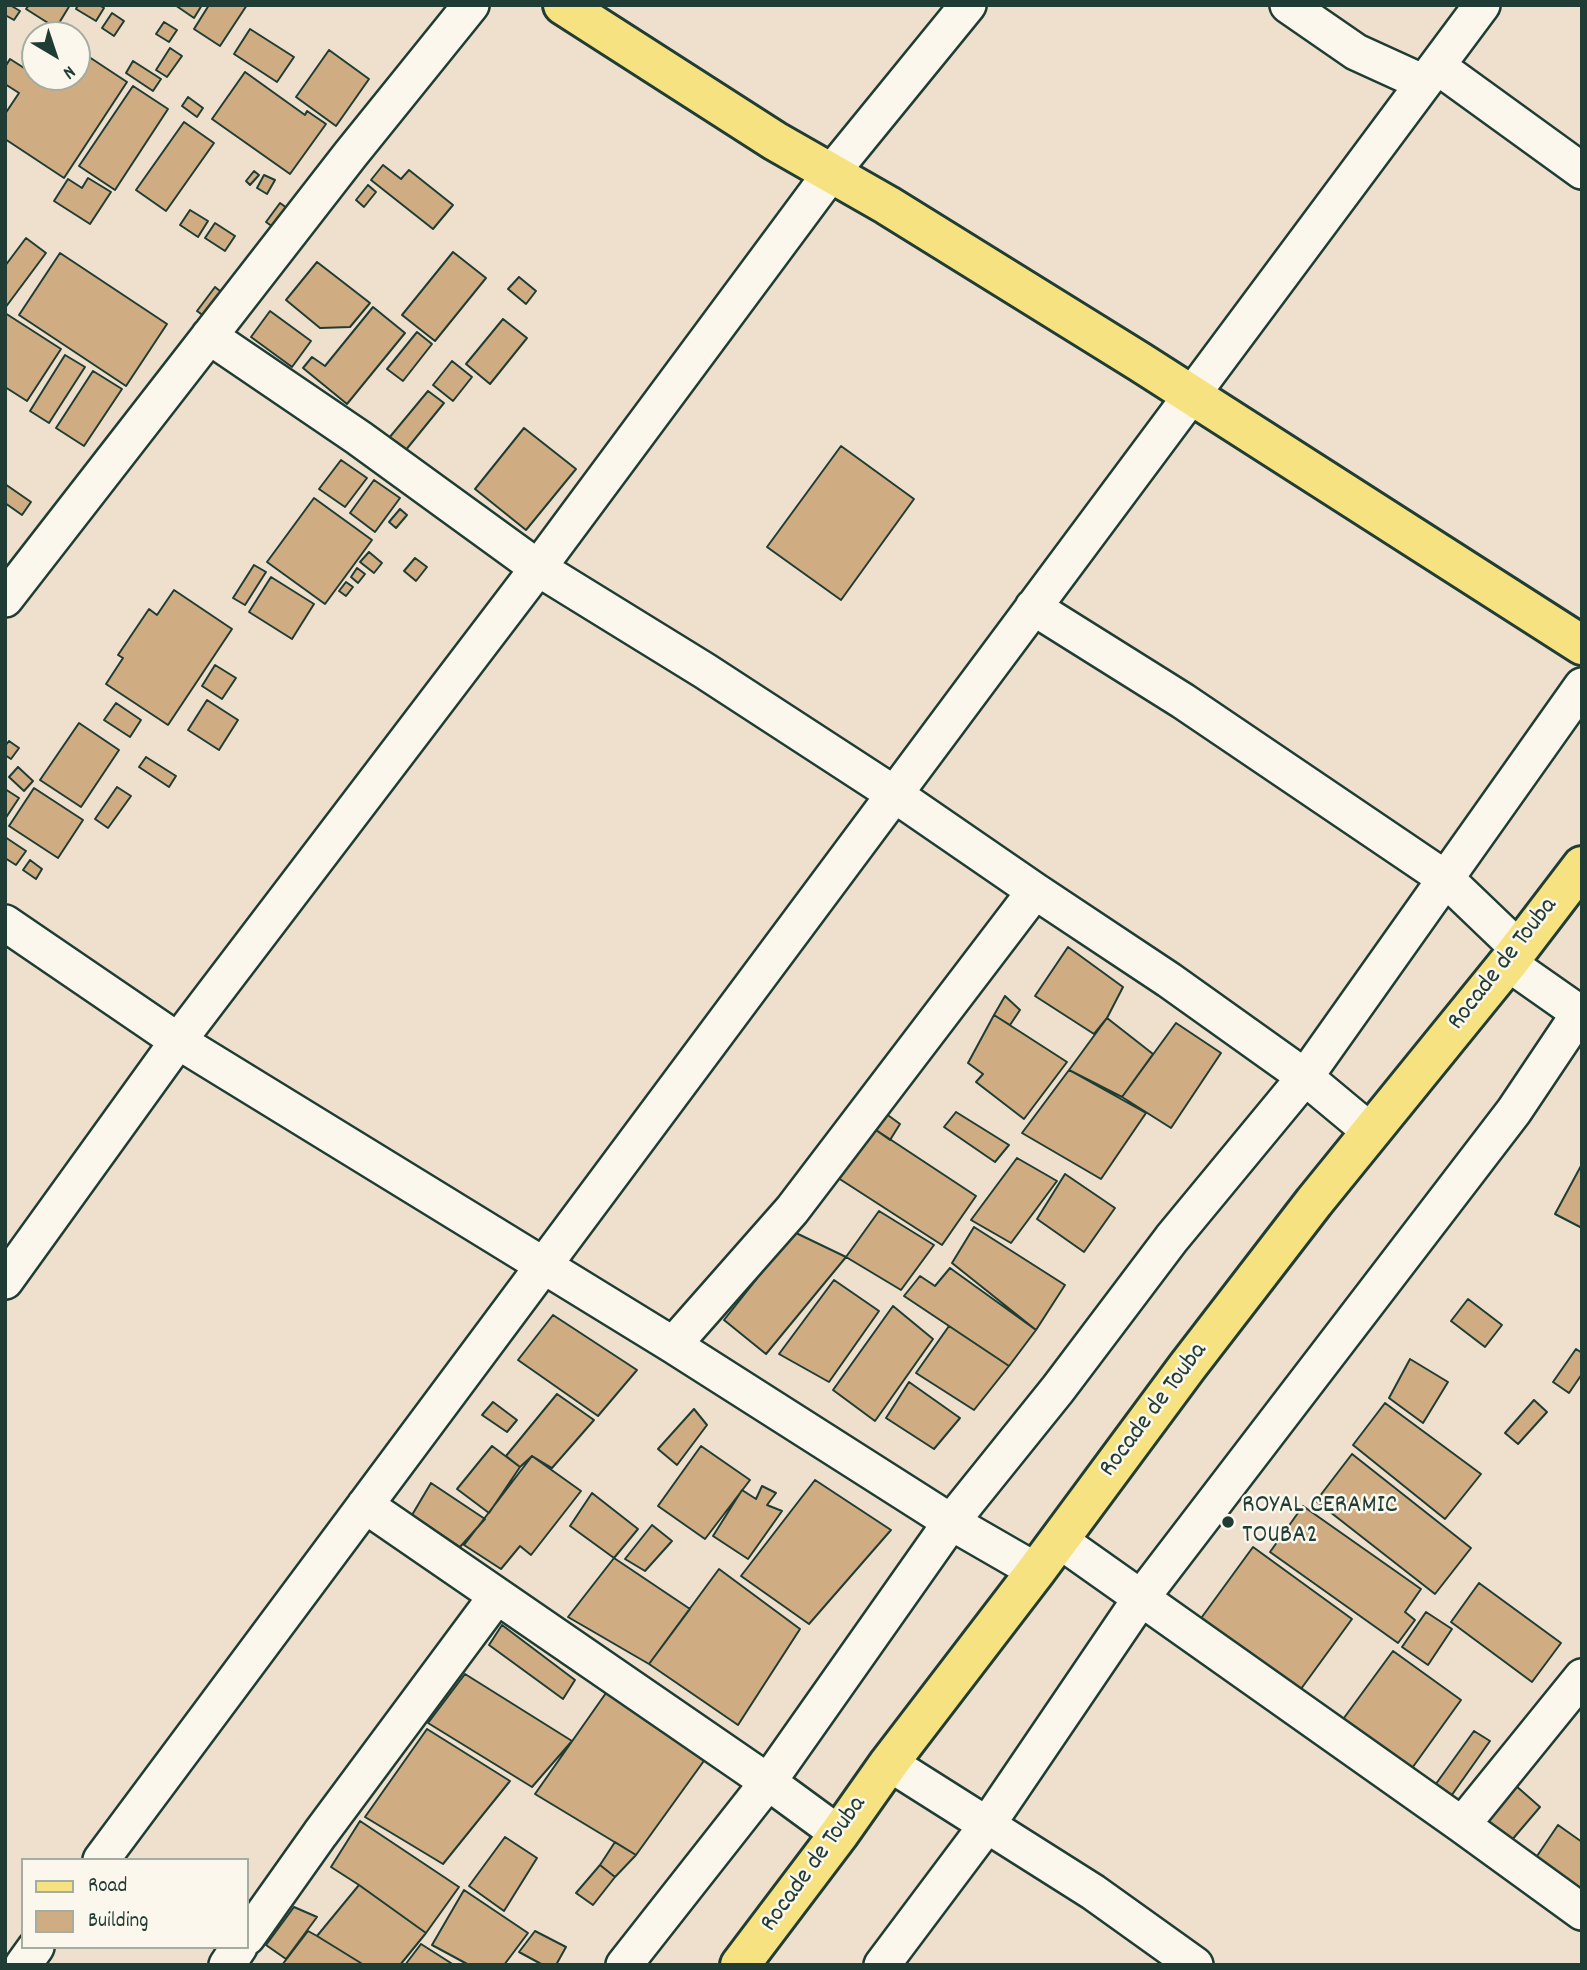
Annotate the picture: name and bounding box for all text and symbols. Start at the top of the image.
north arrow [21,21,91,91]
text: N [56,58,80,85]
street label: Rocade de Touba [1442,892,1566,1038]
street label: Rocade de Touba [1094,1338,1216,1484]
place label: ROYAL CERAMIC TOUBA2 [1242,1491,1398,1552]
marker: ROYAL CERAMIC TOUBA2 [1220,1514,1236,1530]
street label: Rocade de Touba [755,1791,875,1939]
legend [21,1858,248,1949]
text: Road [88,1872,127,1902]
text: Building [88,1907,148,1937]

